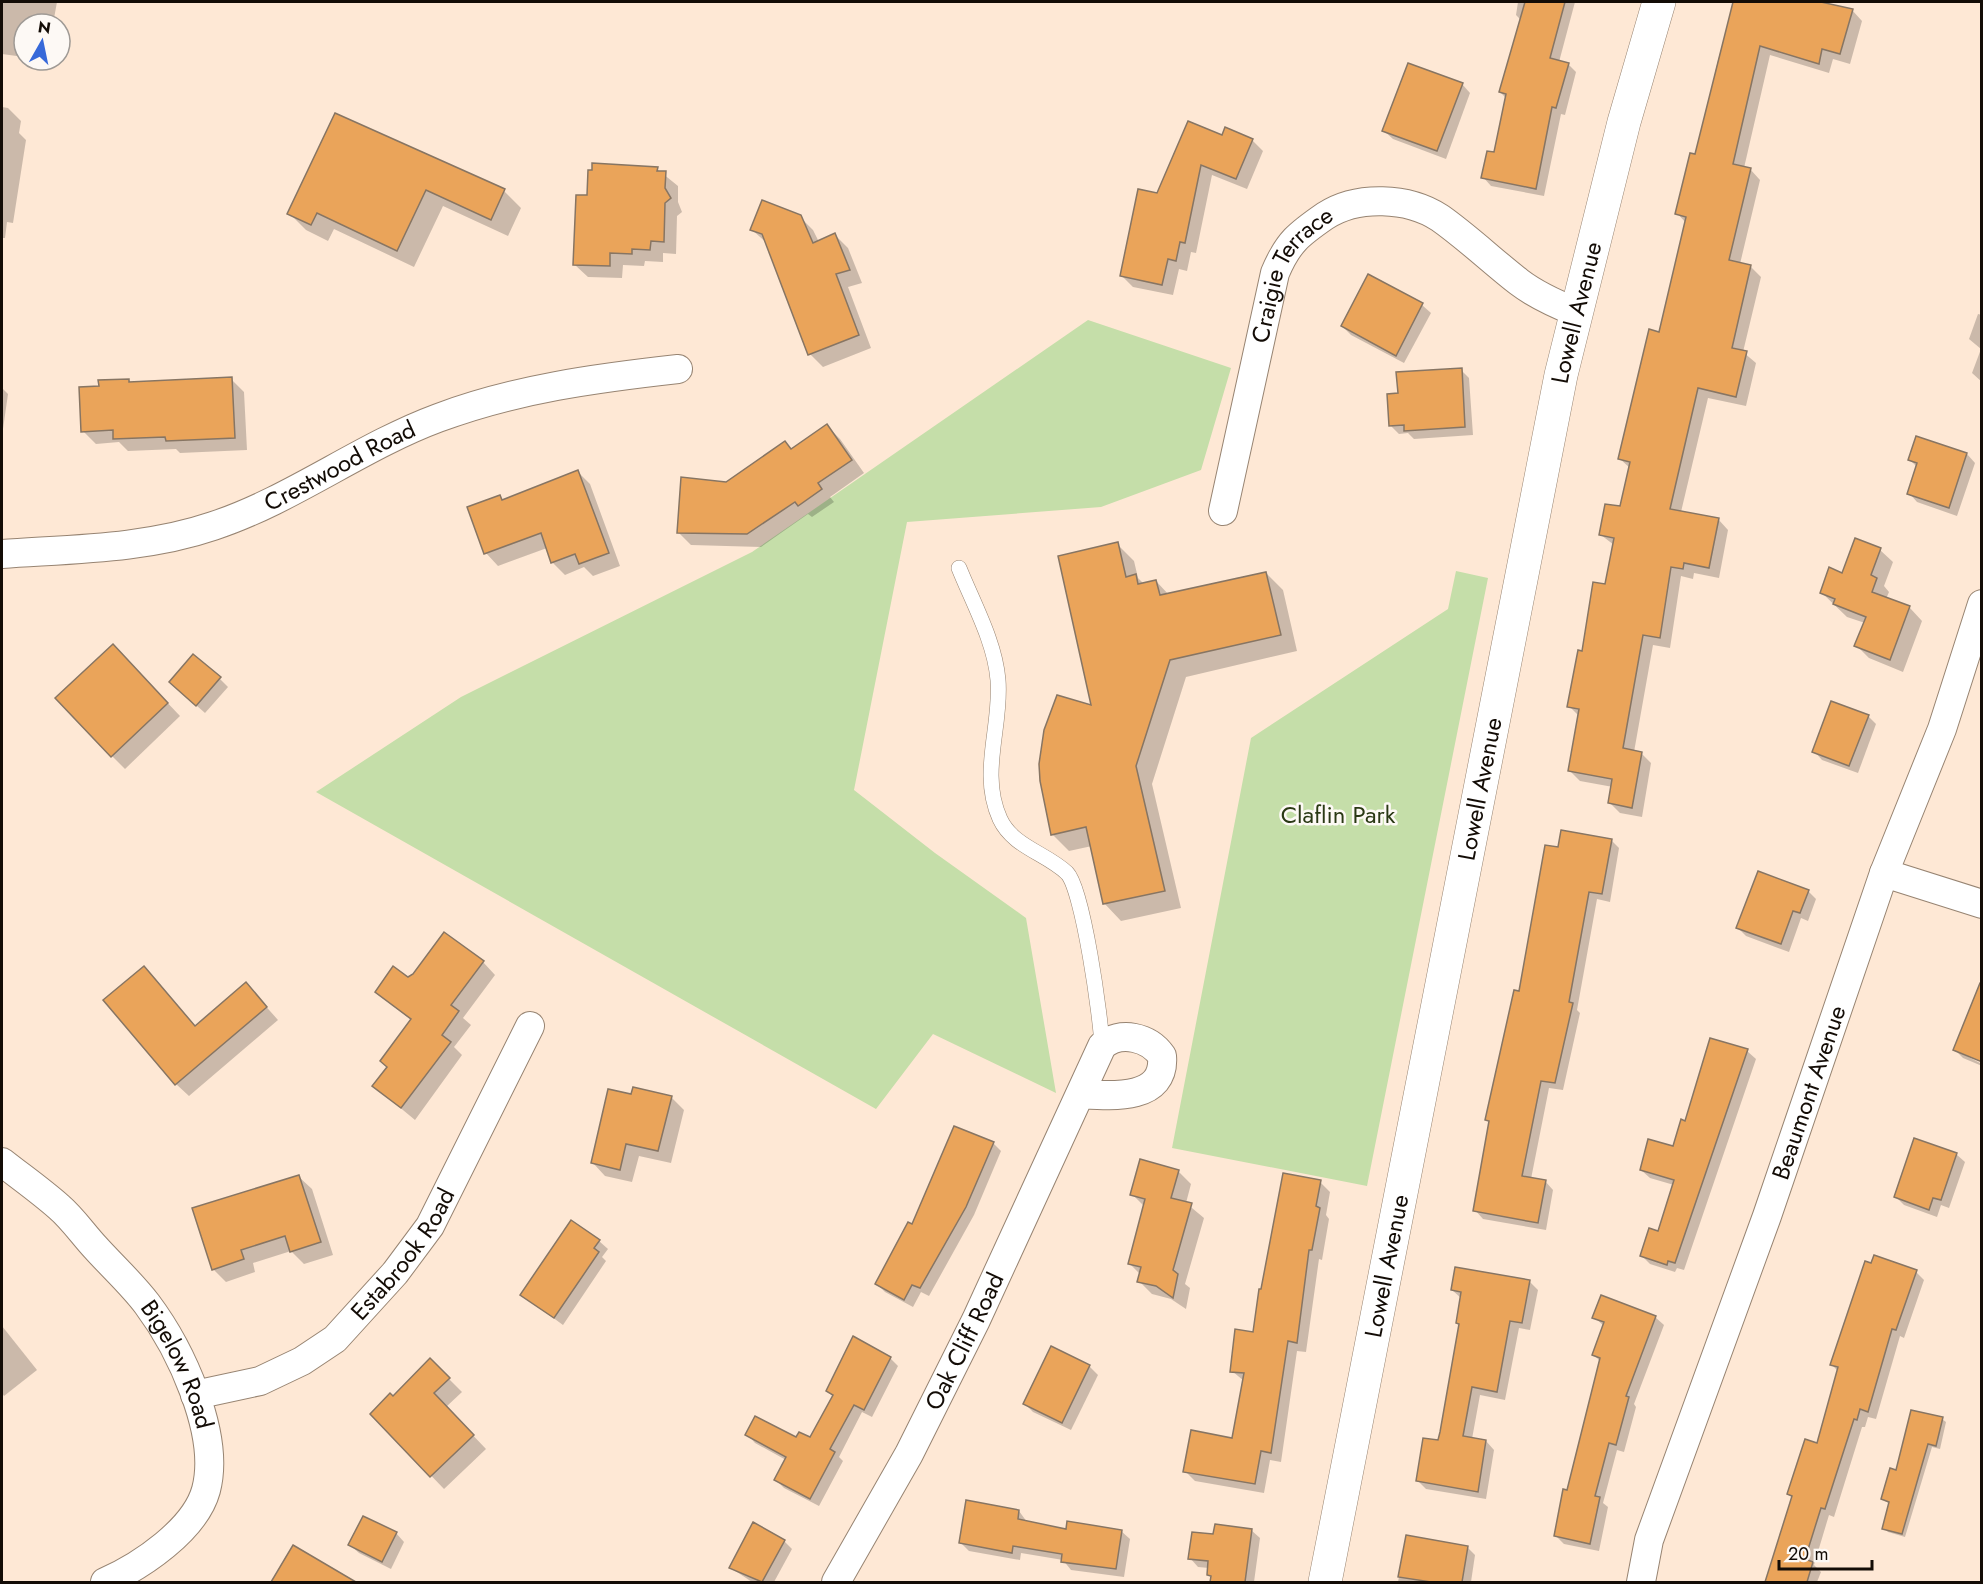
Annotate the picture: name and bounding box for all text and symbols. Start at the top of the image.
north arrow [12,12,72,72]
text: N [36,15,52,40]
street label: Craigie Terrace [1242,197,1340,346]
street label: Lowell Avenue [1542,238,1611,386]
street label: Crestwood Road [258,411,421,520]
street label: Lowell Avenue [1448,714,1511,863]
park label: Claflin Park [1281,797,1396,832]
street label: Beaumont Avenue [1763,1001,1855,1184]
street label: Estabrook Road [342,1182,463,1328]
street label: Lowell Avenue [1355,1191,1417,1340]
street label: Oak Cliff Road [916,1267,1013,1416]
street label: Bigelow Road [132,1292,223,1432]
scale bar [1779,1533,1872,1571]
text: 20 m [1788,1541,1828,1567]

